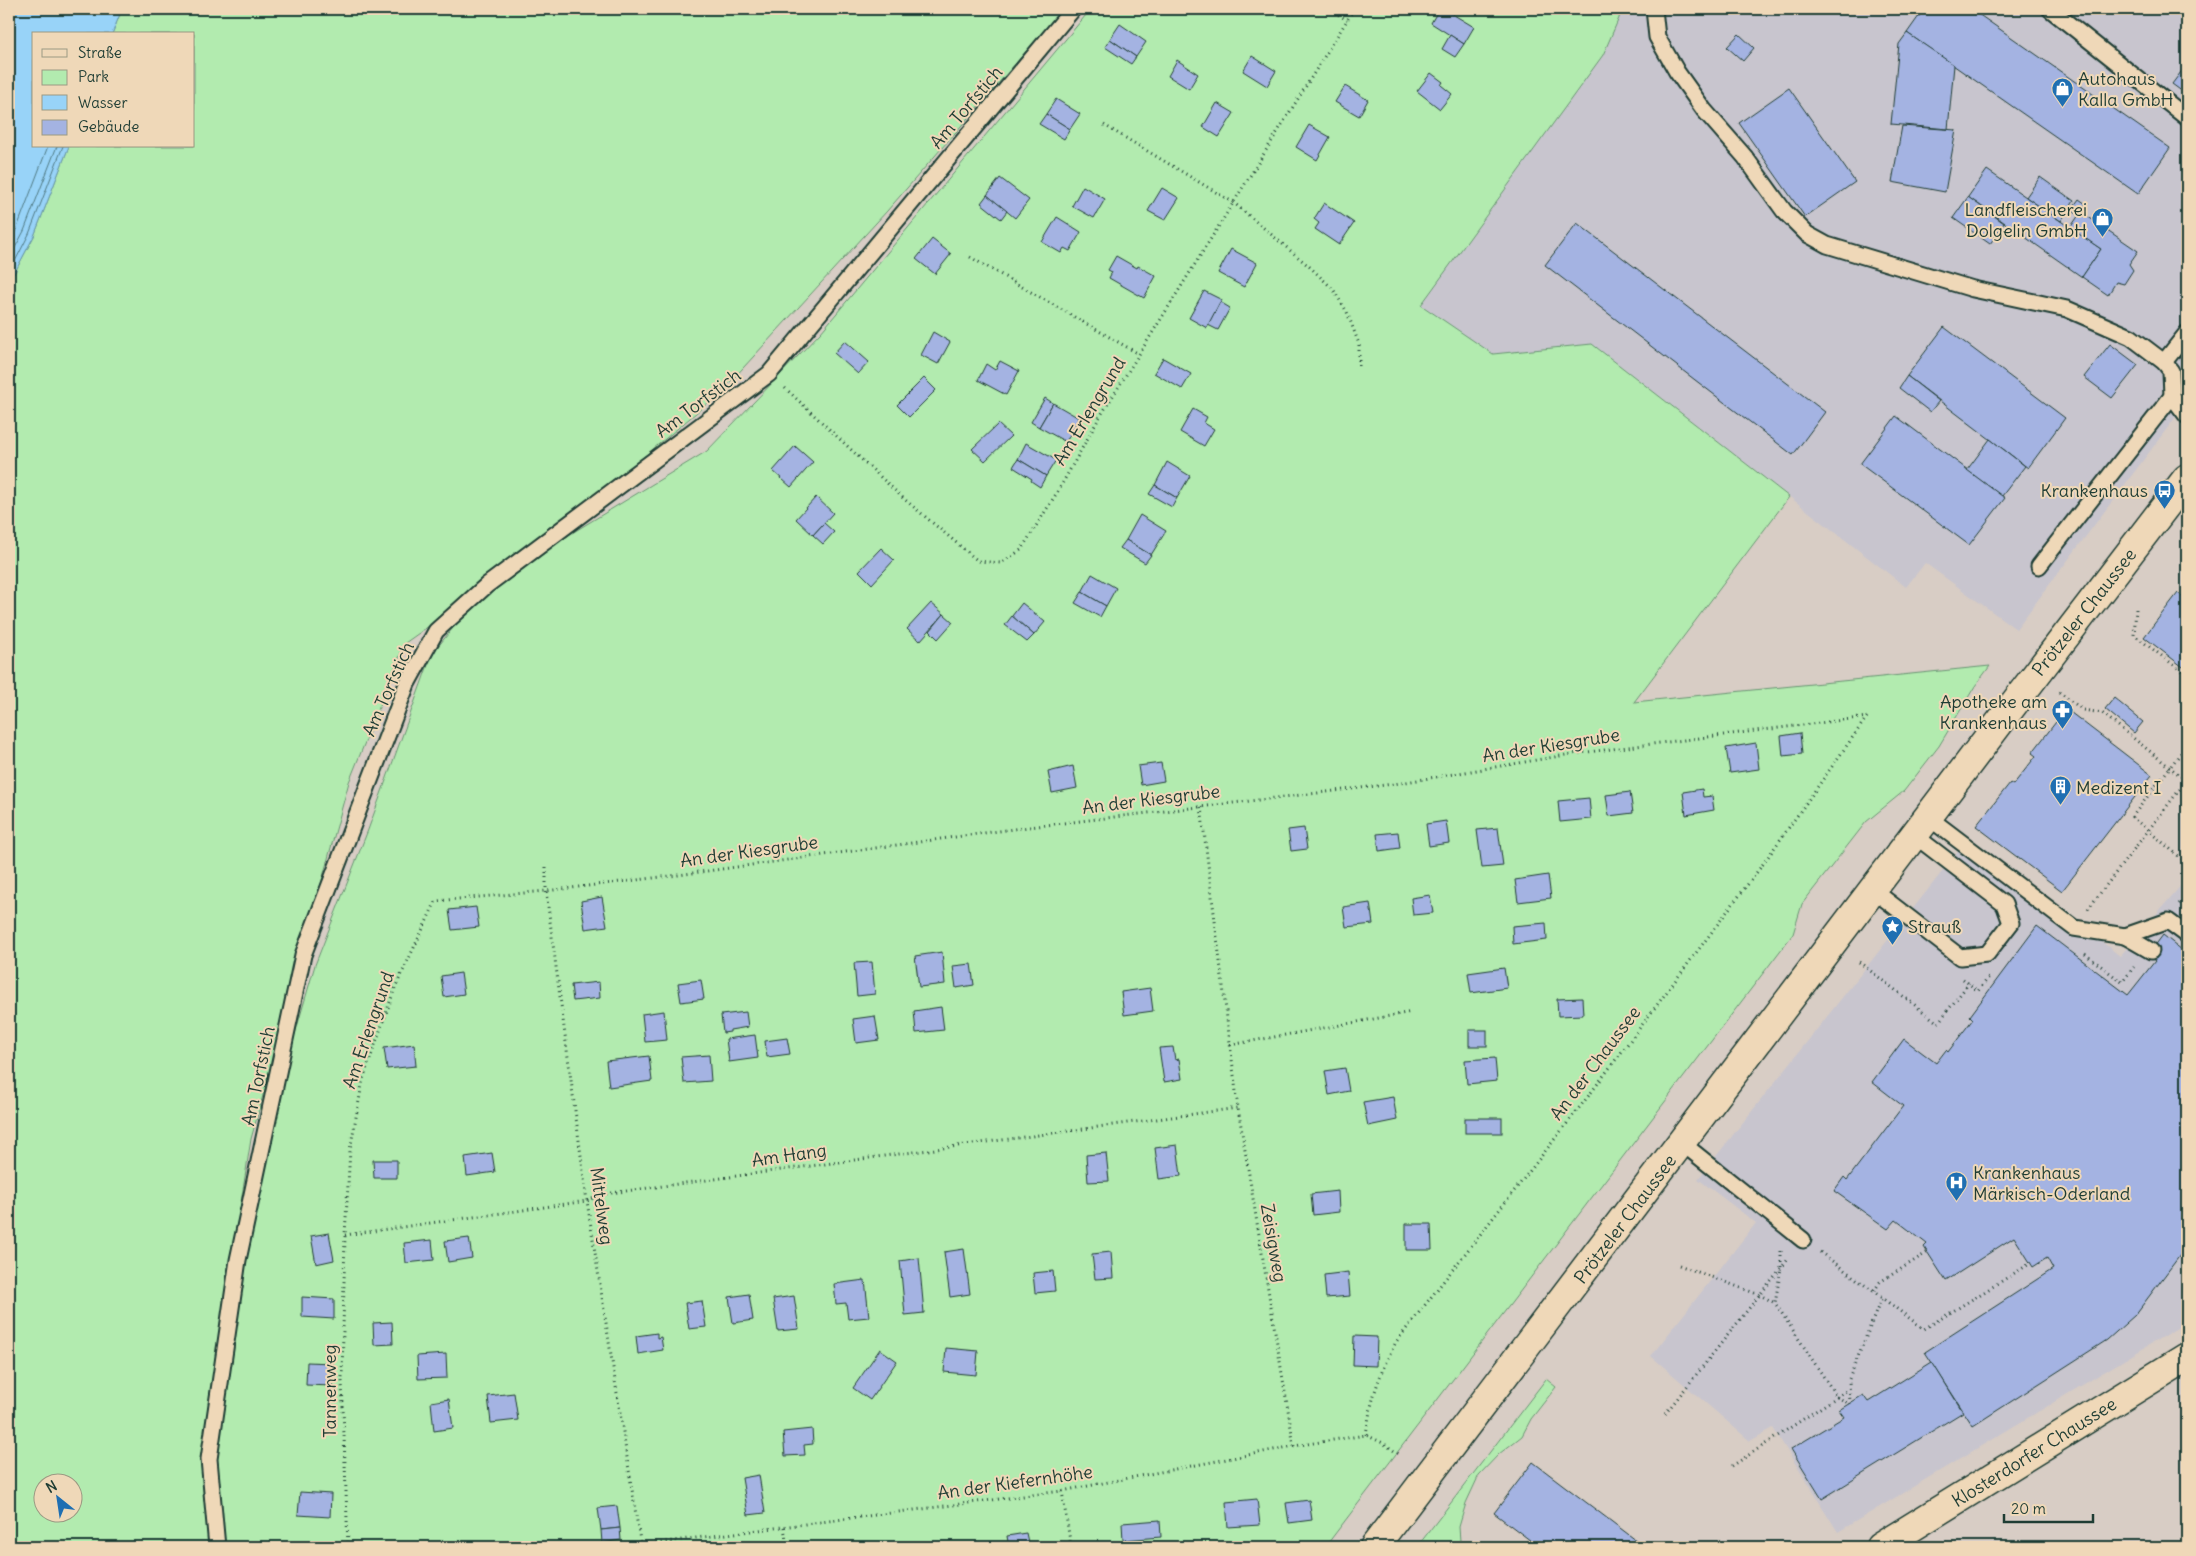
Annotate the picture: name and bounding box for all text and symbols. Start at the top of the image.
legend [32,32,195,148]
text: Straße [78,43,122,62]
street label: Am Torfstich [925,61,1007,153]
text: Park [78,67,109,86]
place label: Autohaus Kalla GmbH [2078,67,2174,111]
shop icon: Autohaus Kalla GmbH [2050,76,2074,107]
text: Wasser [78,93,128,112]
text: Gebäude [78,117,139,136]
place label: Landfleischerei Dolgelin GmbH [1964,198,2087,242]
shop icon: Landfleischerei Dolgelin GmbH [2091,207,2115,238]
street label: Am Erlengrund [1048,352,1131,469]
street label: Am Torfstich [651,363,745,443]
bus stop icon: Krankenhaus [2152,478,2176,509]
place label: Krankenhaus [2041,479,2148,502]
street label: Prötzeler Chaussee [2027,543,2141,681]
street label: Am Torfstich [357,638,419,740]
place label: Apotheke am Krankenhaus [1940,690,2047,734]
pharmacy icon: Apotheke am Krankenhaus [2051,699,2075,730]
street label: An der Kiesgrube [1481,723,1621,767]
building icon: Medizent I [2048,775,2072,806]
place label: Medizent I [2076,776,2161,799]
street label: An der Kiesgrube [1081,779,1221,819]
street label: An der Kiesgrube [679,830,819,872]
place icon: Strauß [1880,914,1904,945]
place label: Strauß [1908,915,1962,938]
street label: Am Erlengrund [337,968,399,1092]
street label: An der Chaussee [1545,1001,1645,1125]
street label: Am Torfstich [236,1024,280,1128]
street label: Am Hang [750,1138,828,1172]
street label: Prötzeler Chaussee [1569,1150,1681,1288]
place label: Krankenhaus Märkisch-Oderland [1973,1161,2131,1205]
street label: Mittelweg [585,1166,619,1246]
hospital icon: Krankenhaus Märkisch-Oderland [1945,1170,1969,1201]
street label: Zeisigweg [1256,1202,1292,1284]
street label: Tannenweg [318,1344,341,1438]
street label: Klosterdorfer Chaussee [1947,1392,2121,1512]
street label: An der Kiefernhöhe [936,1460,1094,1504]
north arrow [32,1474,82,1524]
text: N [43,1477,60,1497]
scale bar [2004,1491,2092,1523]
text: 20 m [2011,1499,2046,1518]

